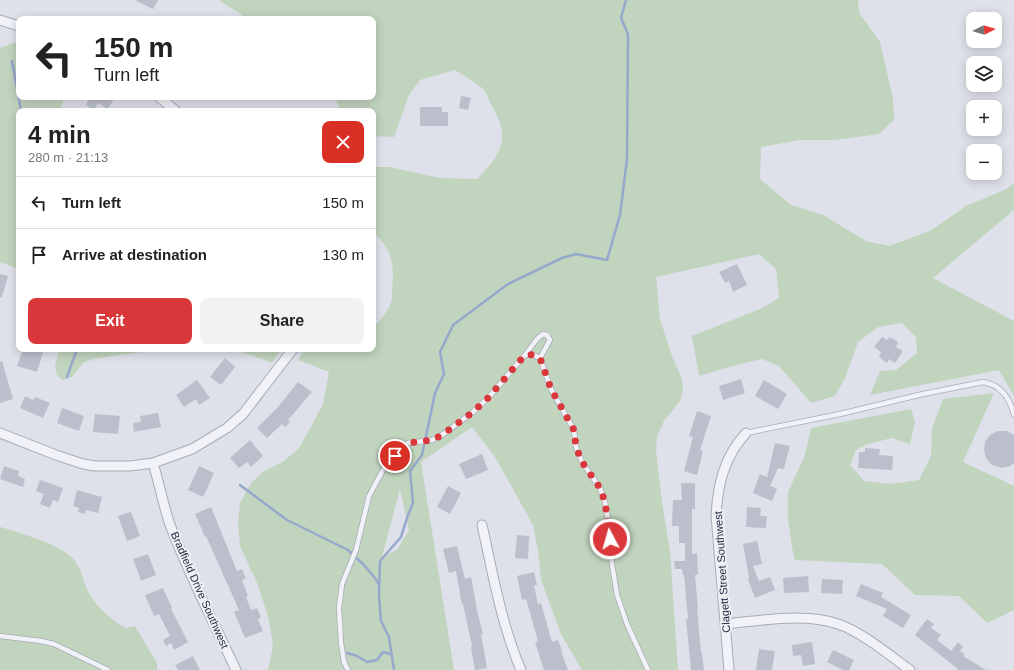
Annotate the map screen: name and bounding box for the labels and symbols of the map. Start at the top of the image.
north arrow [966,12,1002,48]
pin [378,439,412,473]
street label: Clagett Street Southwest [712,511,732,633]
position arrow [589,518,631,560]
street label: Bradfield Drive Southwest [169,530,231,650]

